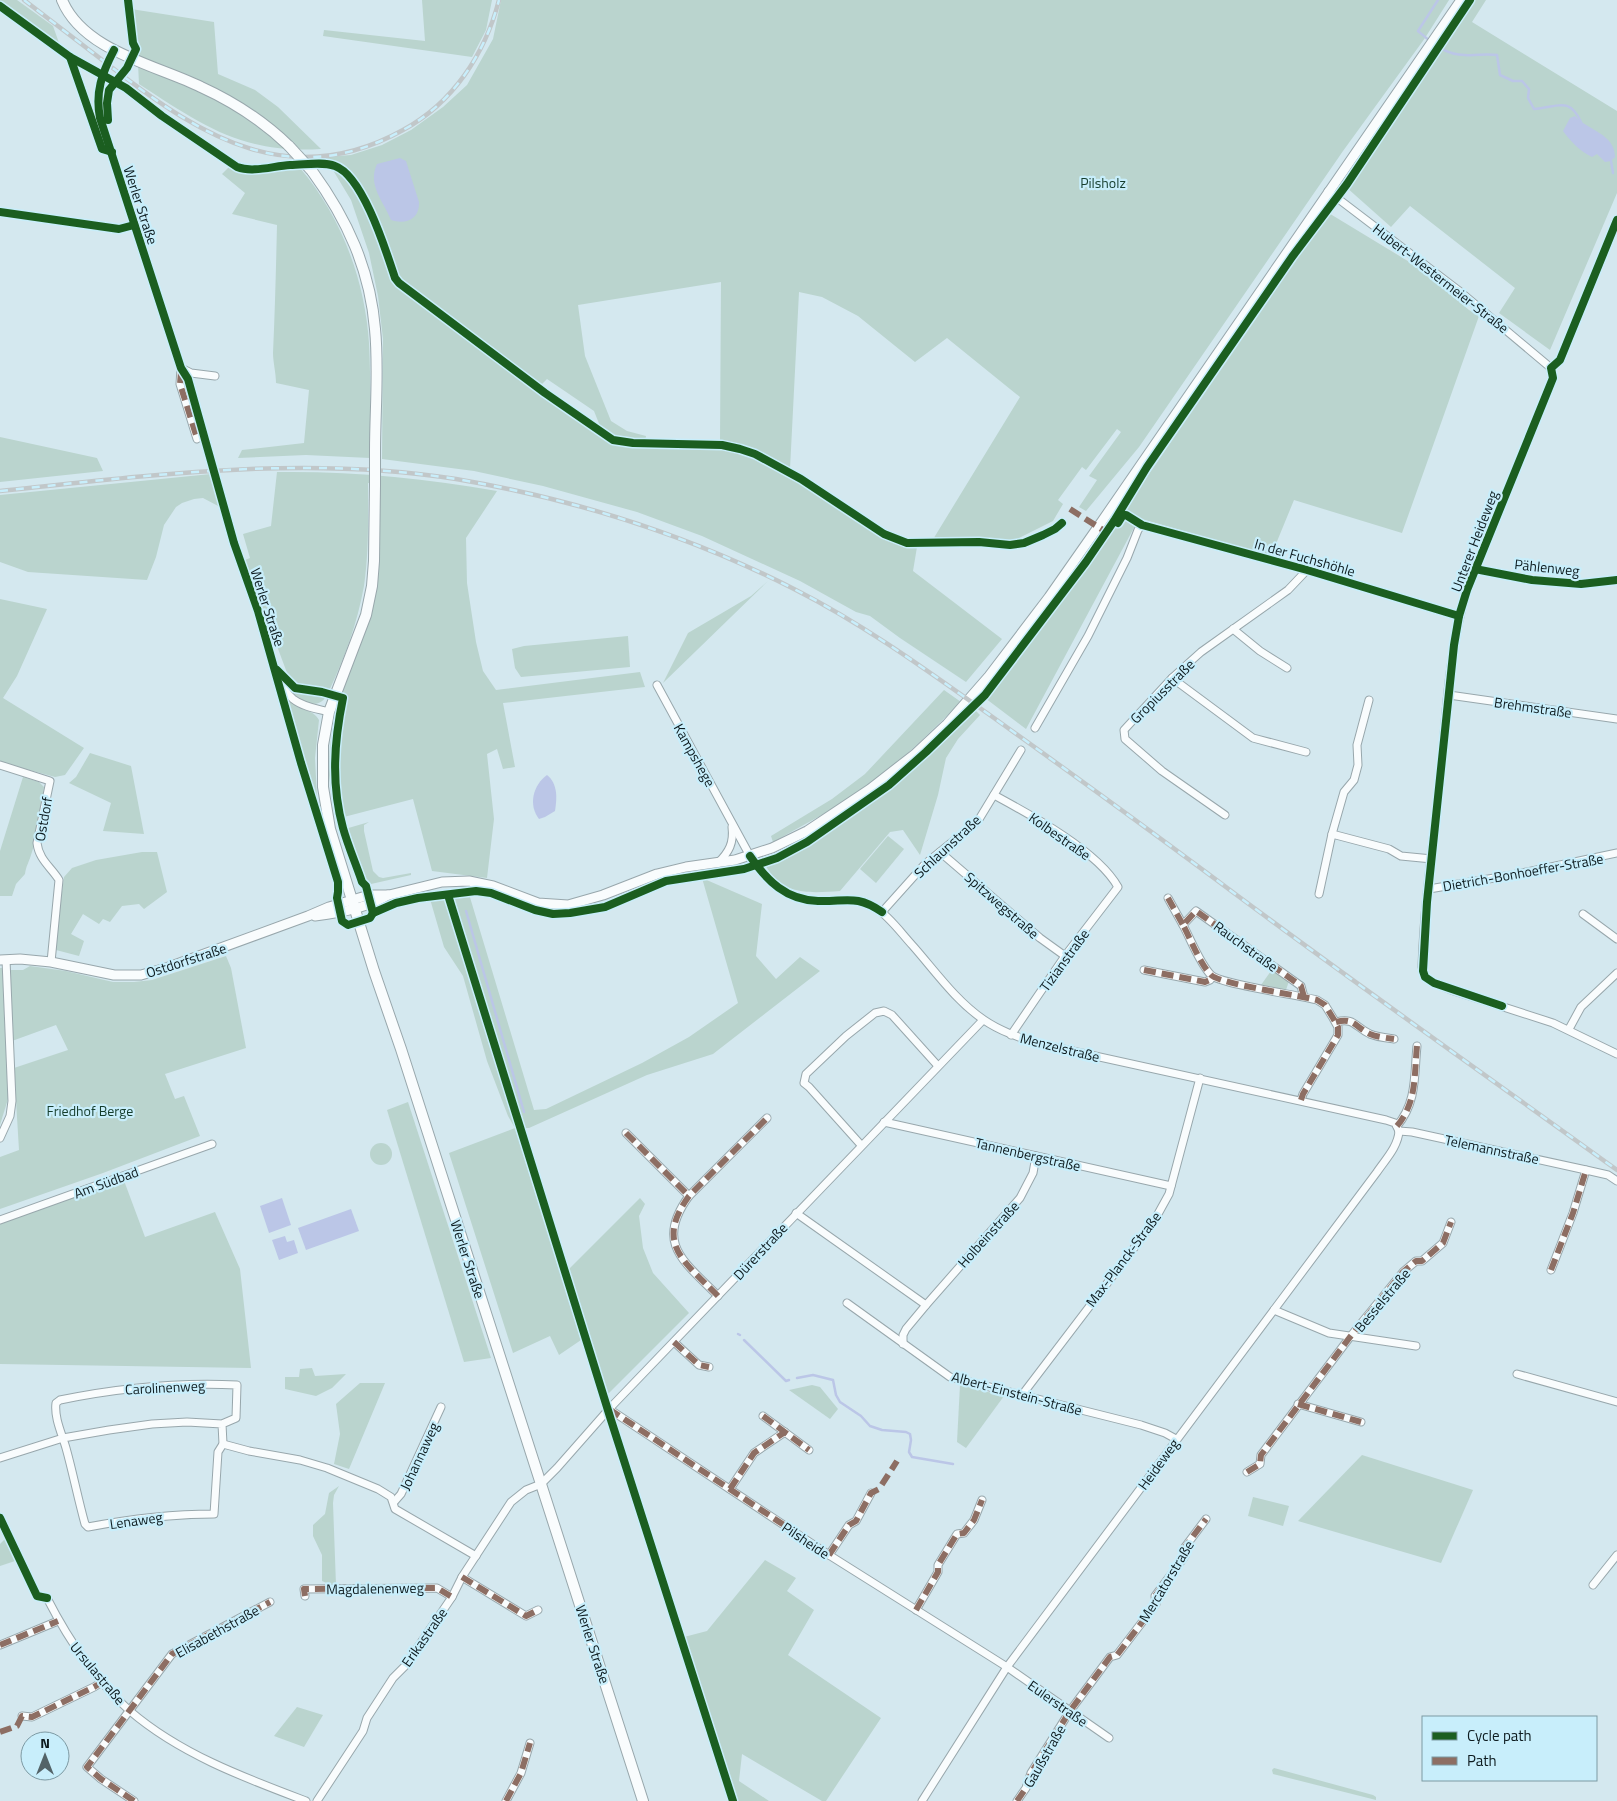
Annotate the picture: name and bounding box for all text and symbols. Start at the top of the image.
street label: Werler Straße [118,163,164,247]
park label: Pilsholz [1080,172,1126,193]
street label: Hubert-Westermeier-Straße [1369,218,1513,338]
street label: Unterer Heideweg [1445,487,1503,595]
street label: In der Fuchshöhle [1252,533,1358,581]
street label: Pählenweg [1513,553,1581,581]
street label: Werler Straße [245,565,291,649]
street label: Gropiusstraße [1125,654,1199,728]
street label: Brehmstraße [1493,691,1573,723]
street label: Kampshege [669,720,721,790]
street label: Ostdorf [29,795,57,843]
street label: Kolbestraße [1025,807,1095,865]
street label: Schlaunstraße [909,809,985,883]
street label: Dietrich-Bonhoeffer-Straße [1441,848,1605,896]
street label: Spitzwegstraße [960,867,1044,943]
street label: Rauchstraße [1209,915,1283,977]
street label: Tizianstraße [1034,924,1094,996]
street label: Ostdorfstraße [143,937,229,983]
street label: Menzelstraße [1018,1027,1102,1067]
park label: Friedhof Berge [47,1100,133,1121]
street label: Telemannstraße [1443,1129,1541,1169]
street label: Tannenbergstraße [973,1132,1083,1176]
street label: Am Südbad [71,1161,141,1203]
street label: Holbeinstraße [952,1196,1024,1272]
street label: Max-Planck-Straße [1080,1207,1166,1311]
street label: Werler Straße [445,1217,491,1301]
street label: Dürerstraße [728,1218,792,1284]
street label: Besselstraße [1349,1264,1415,1336]
street label: Albert-Einstein-Straße [950,1366,1084,1420]
street label: Carolinenweg [125,1374,205,1400]
street label: Johannaweg [394,1419,444,1493]
street label: Heideweg [1132,1434,1184,1494]
street label: Lenaweg [108,1506,164,1534]
street label: Pilsheide [778,1516,834,1564]
street label: Mercatorstraße [1133,1536,1199,1626]
street label: Magdalenenweg [326,1577,424,1599]
street label: Elisabethstraße [171,1599,263,1663]
street label: Werler Straße [570,1602,616,1686]
street label: Erikastraße [396,1603,452,1671]
street label: Ursulastraße [65,1637,131,1709]
street label: Eulerstraße [1024,1675,1092,1731]
legend [1422,1716,1597,1781]
street label: Gaußstraße [1018,1721,1070,1791]
text: Cycle path [1467,1724,1532,1747]
north arrow [20,1731,70,1781]
text: N [40,1732,50,1753]
text: Path [1467,1749,1497,1772]

